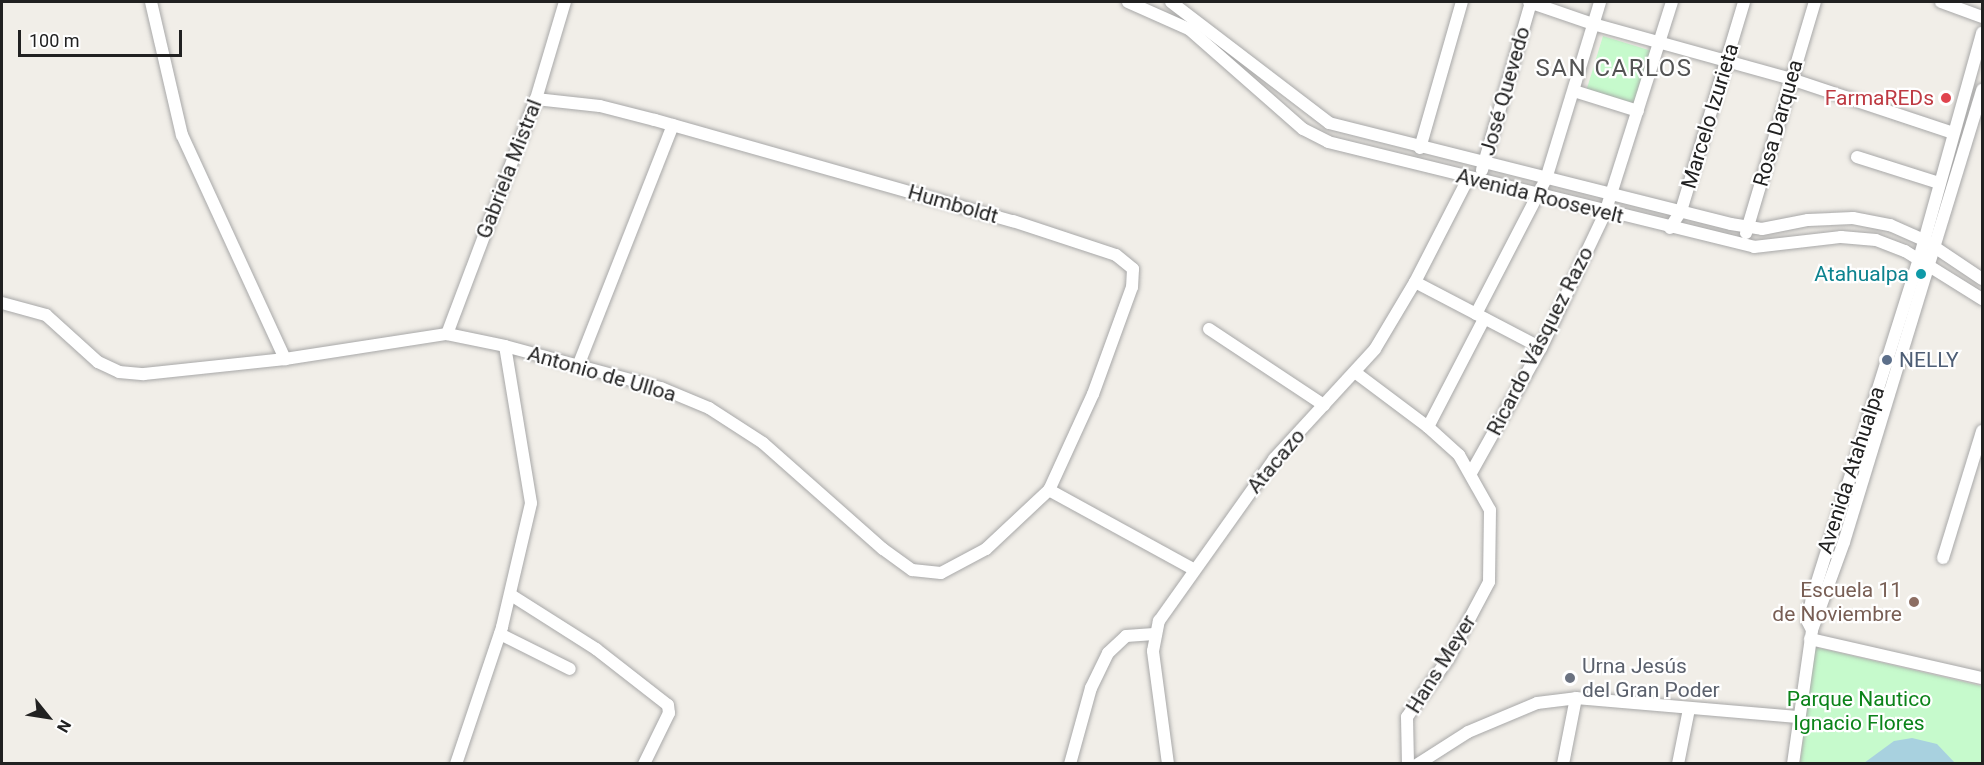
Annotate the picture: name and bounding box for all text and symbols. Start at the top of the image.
scale bar [21,18,184,56]
street label: José Quevedo [1475,24,1535,158]
text: 100 m [29,30,80,51]
street label: Marcelo Izurieta [1676,40,1744,192]
district label: SAN CARLOS [1536,55,1692,83]
street label: Rosa Darquea [1748,57,1808,189]
place label: FarmaREDs [1825,85,1934,111]
marker: FarmaREDs [1939,91,1953,105]
street label: Gabriela Mistral [471,96,547,242]
street label: Avenida Roosevelt [1454,163,1626,229]
street label: Humboldt [905,179,1001,229]
street label: Ricardo Vásquez Razo [1481,242,1599,440]
place label: Atahualpa [1814,261,1909,287]
marker: Atahualpa [1914,267,1928,281]
street label: Antonio de Ulloa [525,341,679,407]
place label: NELLY [1899,347,1959,373]
marker: NELLY [1880,353,1894,367]
street label: Avenida Atahualpa [1812,383,1890,557]
street label: Atacazo [1242,424,1310,498]
place label: Escuela 11 de Noviembre [1772,577,1902,627]
marker: Escuela 11 de Noviembre [1907,595,1921,609]
street label: Hans Meyer [1401,610,1481,718]
place label: Urna Jesús del Gran Poder [1582,653,1720,703]
marker: Urna Jesús del Gran Poder [1563,671,1577,685]
park label: Parque Nautico Ignacio Flores [1787,686,1931,736]
north arrow [18,687,78,747]
text: N [53,717,75,736]

